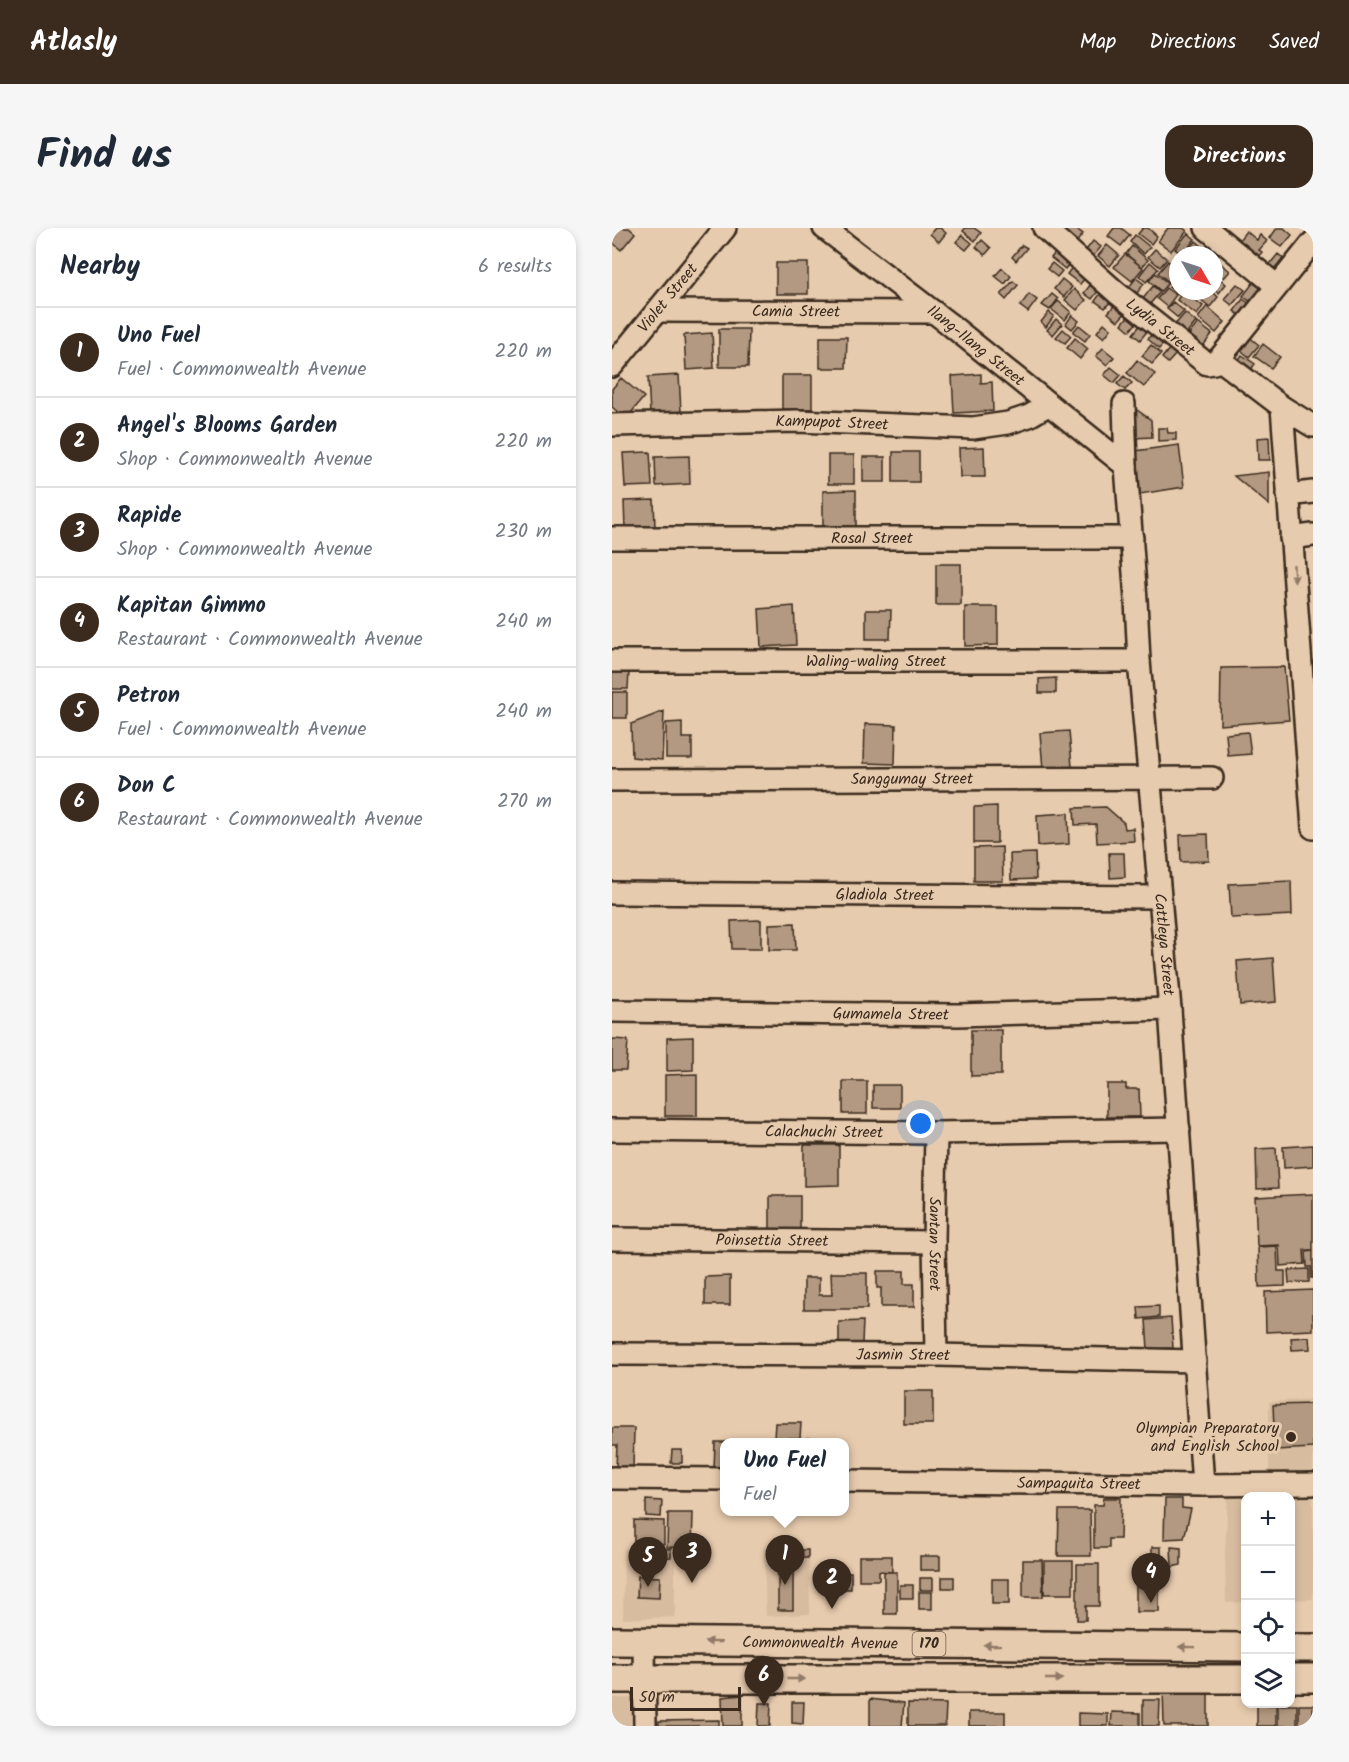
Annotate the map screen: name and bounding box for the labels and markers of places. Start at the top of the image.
place label: Olympian Preparatory and English School [1136,1416,1279,1459]
marker: Olympian Preparatory and English School [1284,1430,1298,1444]
pin: 3 [672,1534,712,1583]
pin: 1 [766,1536,804,1585]
pin: 5 [628,1538,668,1587]
pin: 4 [1132,1554,1170,1603]
pin: 2 [812,1560,852,1609]
pin: 6 [744,1656,784,1706]

